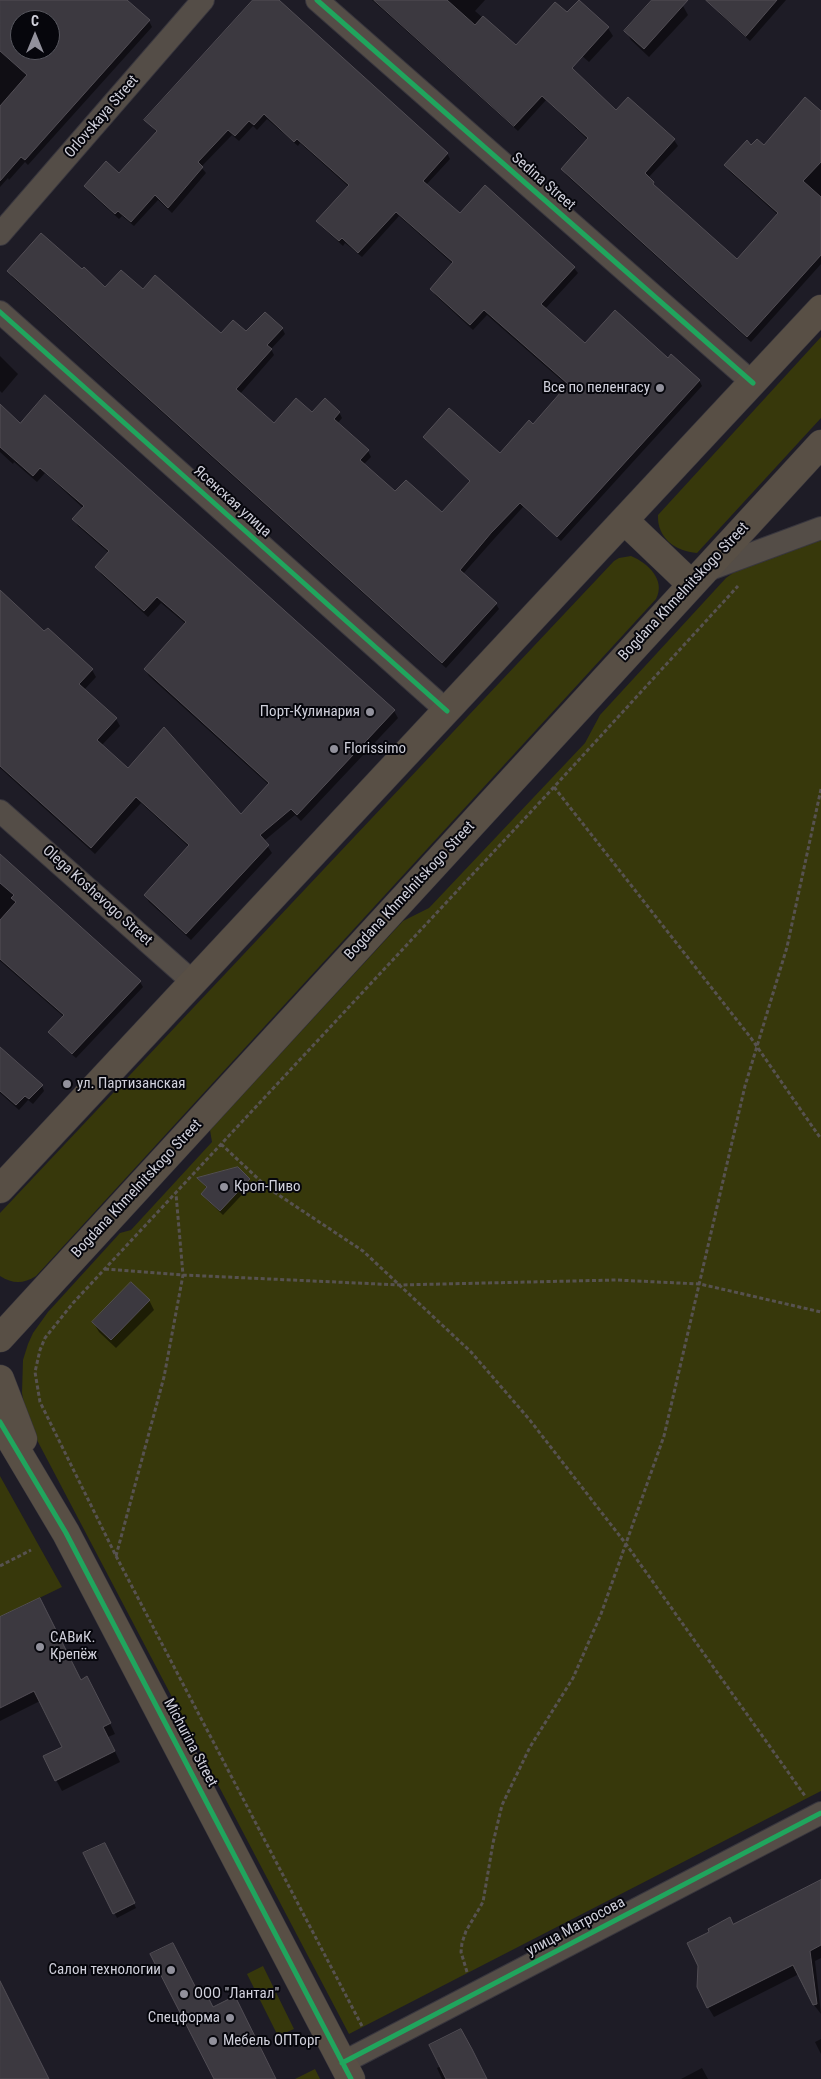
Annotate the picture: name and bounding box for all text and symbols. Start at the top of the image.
north arrow [10,10,60,60]
text: С [31,13,39,29]
street label: Orlovskaya Street [61,72,143,162]
street label: Sedina Street [507,149,579,215]
place label: Все по пеленгасу [543,379,650,397]
marker: Все по пеленгасу [654,382,666,394]
street label: Ясенская улица [189,462,275,542]
street label: Bogdana Khmelnitskogo Street [615,519,753,665]
place label: Порт-Кулинария [260,703,360,721]
marker: Порт-Кулинария [364,706,376,718]
place label: Florissimo [344,740,406,758]
marker: Florissimo [328,743,340,755]
street label: Bogdana Khmelnitskogo Street [341,818,479,964]
street label: Olega Koshevogo Street [38,842,156,950]
place label: ул. Партизанская [77,1075,185,1093]
marker: ул. Партизанская [61,1078,73,1090]
street label: Bogdana Khmelnitskogo Street [68,1116,206,1262]
place label: Кроп-Пиво [234,1178,301,1196]
marker: Кроп-Пиво [218,1181,230,1193]
place label: САВиК. Крепёж [50,1629,97,1664]
marker: САВиК. Крепёж [34,1641,46,1653]
street label: Michurina Street [159,1696,221,1790]
street label: улица Матросова [524,1894,628,1960]
place label: Салон технологии [49,1961,161,1979]
marker: Салон технологии [165,1964,177,1976]
place label: ООО "Лантал" [194,1985,279,2003]
marker: ООО "Лантал" [178,1988,190,2000]
place label: Спецформа [148,2009,220,2027]
marker: Спецформа [224,2012,236,2024]
place label: Мебель ОПТорг [223,2032,320,2050]
marker: Мебель ОПТорг [207,2035,219,2047]

